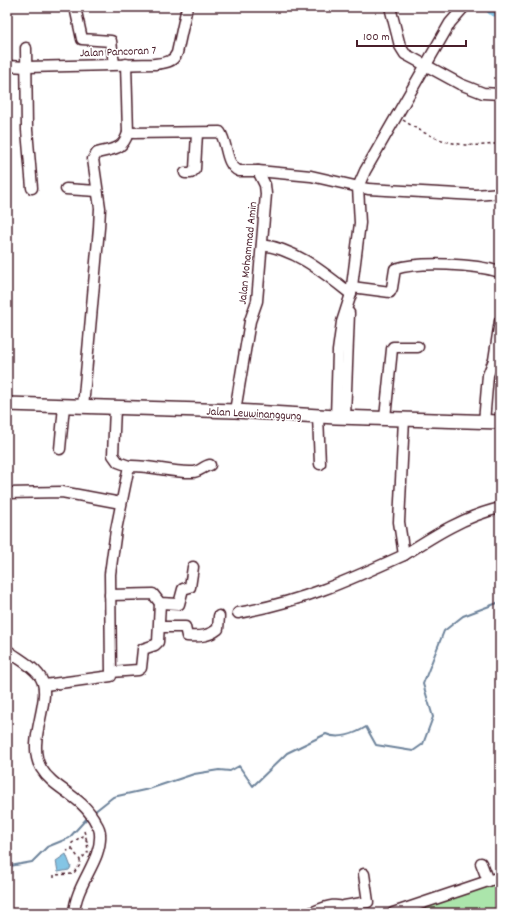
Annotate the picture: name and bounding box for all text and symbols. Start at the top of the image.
scale bar [357,22,466,48]
text: 100 m [363,29,390,46]
street label: Jalan Pancoran 7 [80,43,157,62]
street label: Jalan Mohammad Amin [235,200,262,305]
street label: Jalan Leuwinanggung [206,404,302,425]

